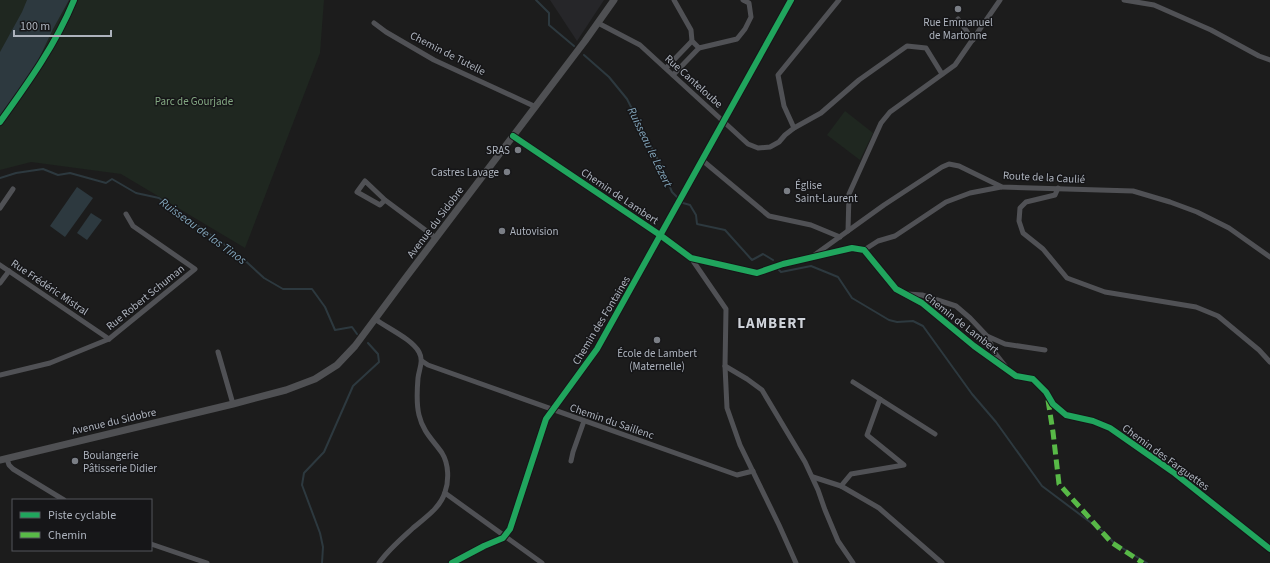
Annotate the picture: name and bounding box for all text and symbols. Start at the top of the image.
marker: Rue Emmanuel de Martonne [953,4,963,14]
scale bar [14,12,111,38]
place label: Rue Emmanuel de Martonne [923,15,993,43]
text: 100 m [20,18,50,35]
street label: Chemin de Tutelle [407,28,489,79]
street label: Rue Canteloube [661,51,726,112]
park label: Parc de Gourjade [155,94,234,109]
water label: Ruisseau le Lézert [623,104,677,191]
place label: SRAS [486,143,510,158]
marker: SRAS [513,145,523,155]
place label: Castres Lavage [431,165,500,180]
street label: Chemin de Lambert [578,165,662,228]
marker: Castres Lavage [502,167,512,177]
street label: Route de la Caulié [1002,168,1086,187]
place label: Église Saint-Laurent [795,178,858,206]
street label: Avenue du Sidobre [403,183,468,261]
marker: Église Saint-Laurent [782,186,792,196]
water label: Ruisseau de las Tinos [156,194,250,269]
place label: Autovision [510,224,559,239]
marker: Autovision [497,226,507,236]
street label: Rue Frédéric Mistral [8,256,92,319]
street label: Rue Robert Schuman [103,261,188,334]
street label: Chemin des Fontaines [569,273,634,368]
street label: Chemin de Lambert [921,290,1002,357]
district label: LAMBERT [737,313,807,334]
marker: École de Lambert (Maternelle) [652,335,662,345]
place label: École de Lambert (Maternelle) [617,346,697,374]
street label: Chemin du Saillenc [568,400,656,443]
street label: Avenue du Sidobre [70,404,158,439]
street label: Chemin des Farguettes [1119,421,1213,494]
place label: Boulangerie Pâtisserie Didier [83,448,157,476]
marker: Boulangerie Pâtisserie Didier [70,456,80,466]
legend [12,499,152,551]
text: Piste cyclable [48,507,116,524]
text: Chemin [48,527,87,544]

